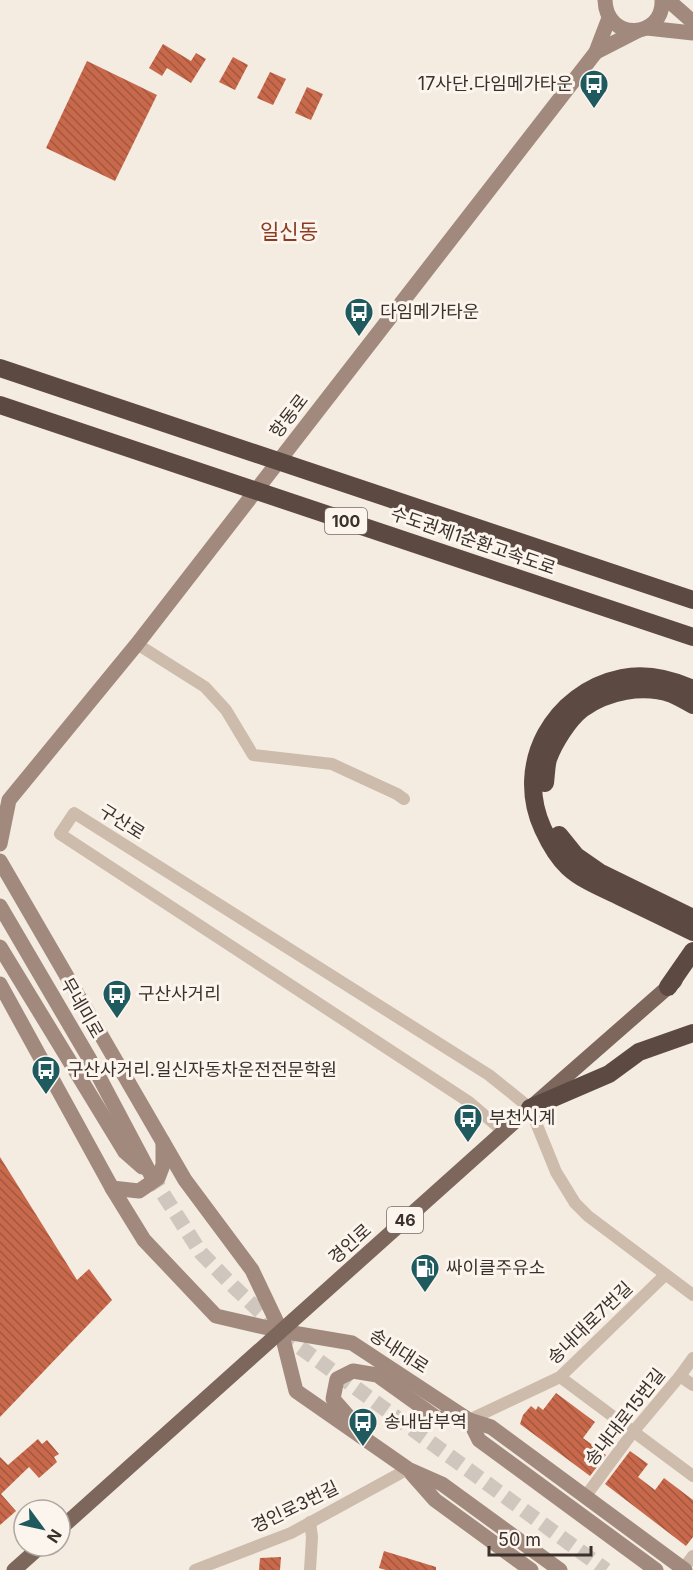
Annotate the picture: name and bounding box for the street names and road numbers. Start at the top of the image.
street label: 항동로 [265,390,312,442]
street label: 수도권제1순환고속도로 [388,502,558,579]
road number: 100 [325,508,367,534]
street label: 구산로 [96,800,149,844]
street label: 무네미로 [57,974,108,1042]
road number: 46 [387,1207,423,1233]
street label: 경인로 [324,1219,375,1268]
street label: 송내대로7번길 [543,1277,636,1368]
street label: 송내대로 [366,1324,433,1377]
street label: 송내대로15번길 [580,1364,669,1470]
street label: 경인로3번길 [248,1477,342,1537]

